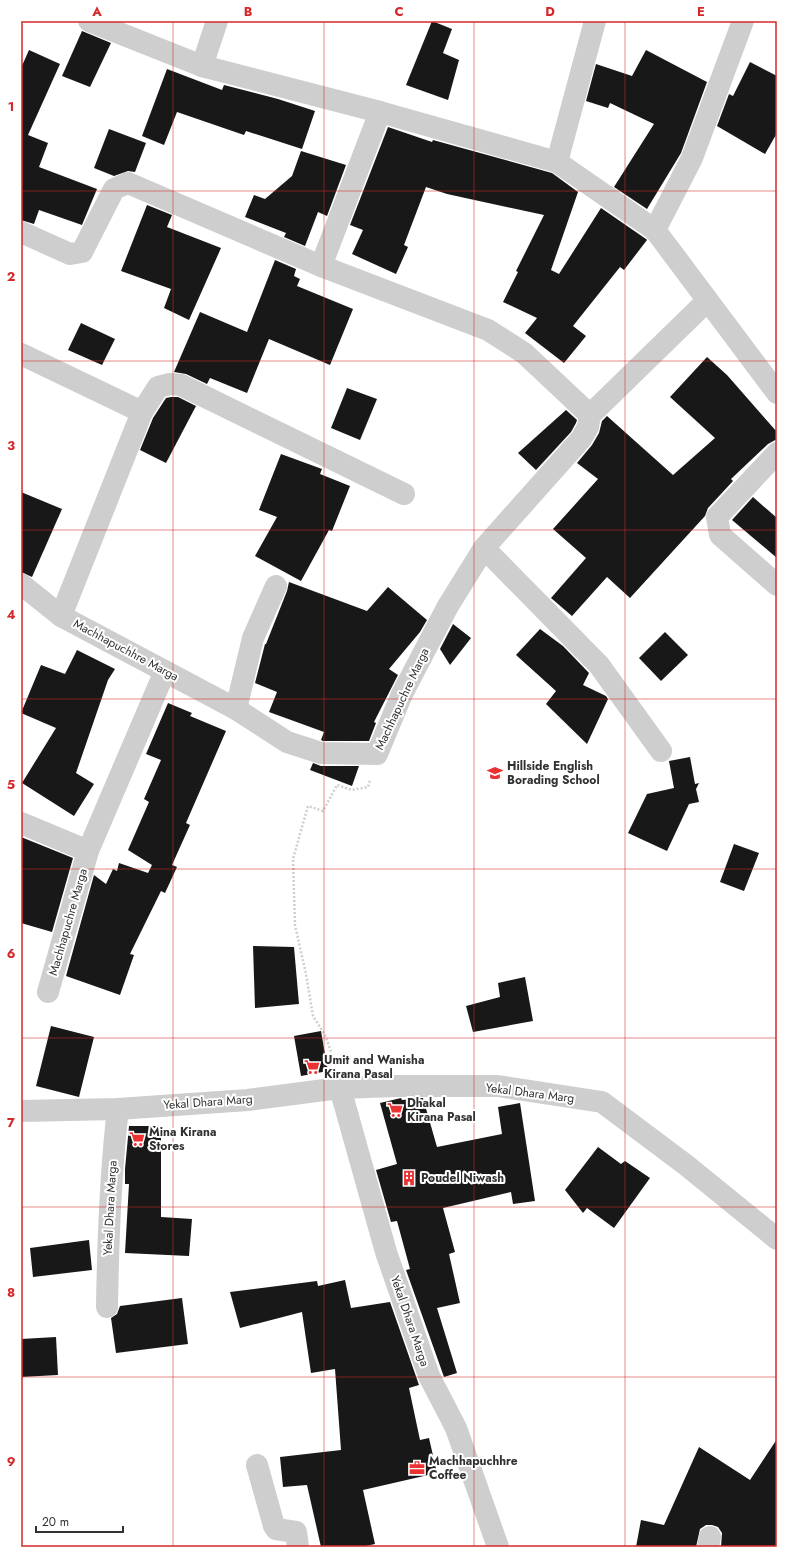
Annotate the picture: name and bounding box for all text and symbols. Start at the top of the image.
text: A [91,2,102,21]
text: B [244,2,253,21]
text: C [394,2,404,21]
text: D [545,2,555,21]
text: E [697,2,705,21]
text: 1 [8,97,14,116]
text: 2 [7,267,15,286]
text: 3 [7,436,15,455]
text: 4 [6,605,16,624]
street label: Machhapuchhre Marga [70,615,182,685]
street label: Machhapuchre Marga [370,645,434,753]
place label: Hillside English Borading School [507,757,600,789]
school or university icon: Hillside English Borading School [486,764,504,782]
text: 5 [7,775,15,794]
street label: Machhapuchre Marga [44,866,92,978]
text: 6 [7,944,16,963]
place label: Umit and Wanisha Kirana Pasal [324,1051,424,1083]
supermarket icon: Umit and Wanisha Kirana Pasal [303,1058,321,1076]
street label: Yekal Dhara Marg [485,1079,575,1107]
street label: Yekal Dhara Marg [163,1090,253,1114]
place label: Dhakal Kirana Pasal [407,1094,476,1126]
supermarket icon: Dhakal Kirana Pasal [386,1101,404,1119]
text: 7 [7,1113,15,1132]
place label: Mina Kirana Stores [149,1123,216,1155]
supermarket icon: Mina Kirana Stores [128,1130,146,1148]
street label: Yekal Dhara Marga [99,1160,121,1256]
building icon: Poudel Niwash [400,1169,418,1187]
place label: Poudel Niwash [421,1169,504,1187]
street label: Yekal Dhara Marga [386,1273,434,1369]
text: 8 [7,1283,15,1302]
text: 9 [7,1452,16,1471]
place label: Machhapuchhre Coffee [429,1452,518,1484]
office icon: Machhapuchhre Coffee [408,1459,426,1477]
scale bar [36,1508,123,1534]
text: 20 m [42,1513,69,1531]

